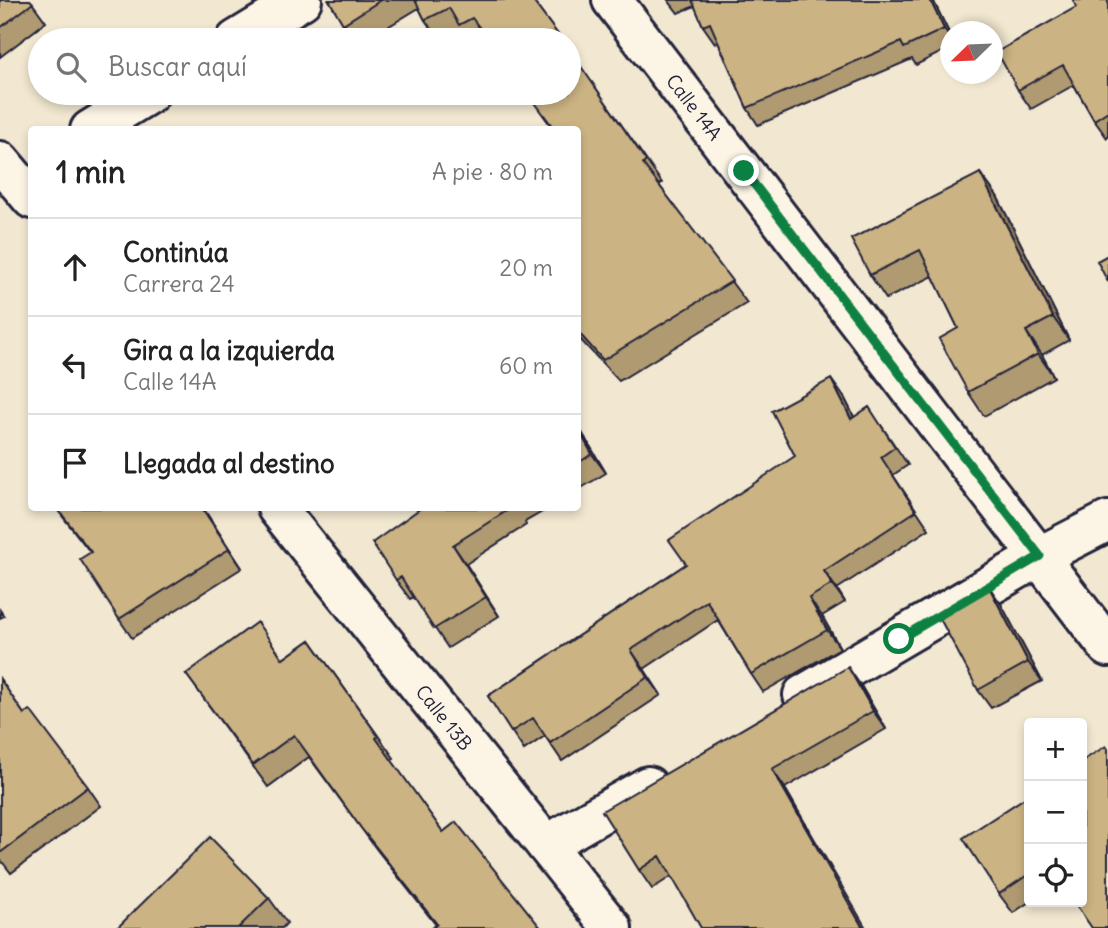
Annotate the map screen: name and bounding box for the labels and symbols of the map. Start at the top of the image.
north arrow [940,21,1003,84]
street label: Calle 14A [661,69,727,145]
route end [728,155,759,186]
route start [883,623,914,654]
street label: Calle 13B [411,680,478,755]

